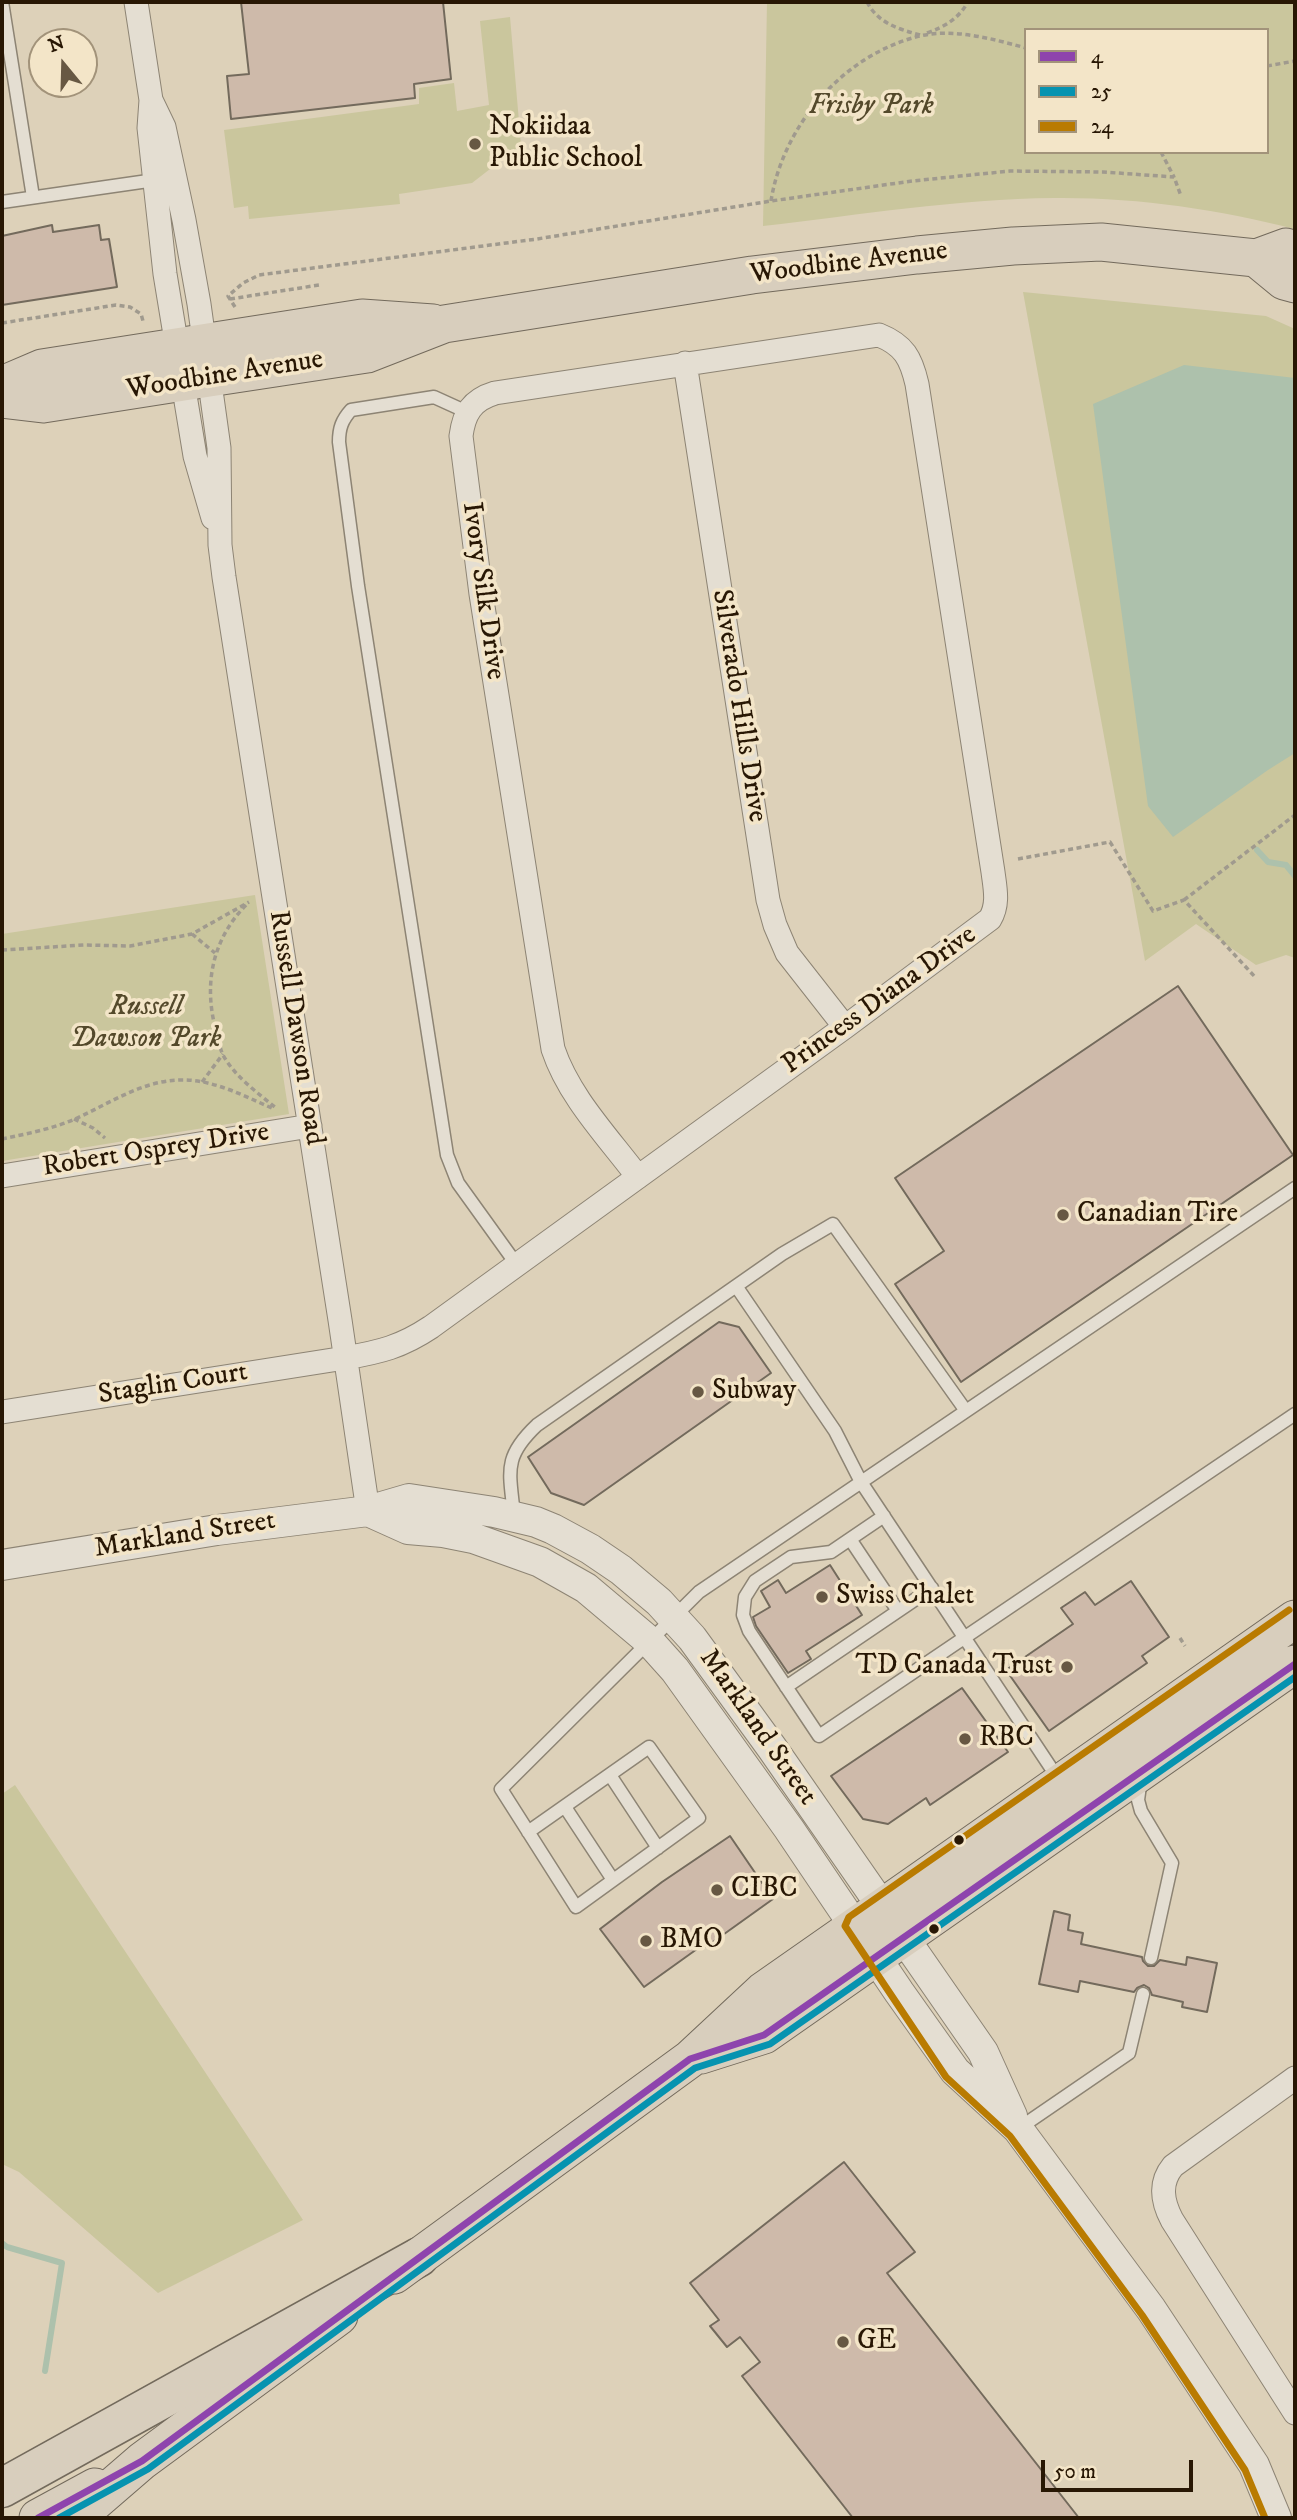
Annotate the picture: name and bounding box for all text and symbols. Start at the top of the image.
north arrow [28,28,98,98]
legend [1024,28,1269,154]
text: N [46,31,68,58]
text: 4 [1091,44,1103,70]
text: 25 [1091,79,1112,105]
park label: Frisby Park [808,90,934,124]
place label: Nokiidaa Public School [489,111,642,177]
text: 24 [1091,114,1113,140]
marker: Nokiidaa Public School [467,136,483,152]
street label: Woodbine Avenue [748,235,950,293]
street label: Woodbine Avenue [124,344,326,408]
street label: Ivory Silk Drive [453,500,511,682]
street label: Silverado Hills Drive [703,587,773,825]
street label: Russell Dawson Road [260,908,330,1148]
street label: Princess Diana Drive [776,919,984,1083]
park label: Russell Dawson Park [71,991,221,1057]
street label: Robert Osprey Drive [40,1116,272,1186]
place label: Canadian Tire [1077,1198,1238,1232]
marker: Canadian Tire [1055,1207,1071,1223]
street label: Staglin Court [96,1357,250,1413]
place label: Subway [712,1375,796,1409]
marker: Subway [690,1384,706,1400]
street label: Markland Street [92,1505,278,1567]
place label: Swiss Chalet [836,1580,974,1614]
marker: Swiss Chalet [814,1589,830,1605]
street label: Markland Street [691,1644,823,1812]
place label: TD Canada Trust [855,1650,1053,1684]
marker: TD Canada Trust [1059,1659,1075,1675]
place label: RBC [979,1722,1034,1756]
marker: RBC [957,1731,973,1747]
unlabelled marker [952,1833,966,1847]
place label: CIBC [731,1873,798,1907]
marker: CIBC [709,1882,725,1898]
unlabelled marker [927,1922,941,1936]
place label: BMO [660,1924,723,1958]
marker: BMO [638,1933,654,1949]
place label: GE [857,2325,896,2359]
marker: GE [835,2334,851,2350]
scale bar [1045,2446,1197,2490]
text: 50 m [1054,2459,1096,2485]

